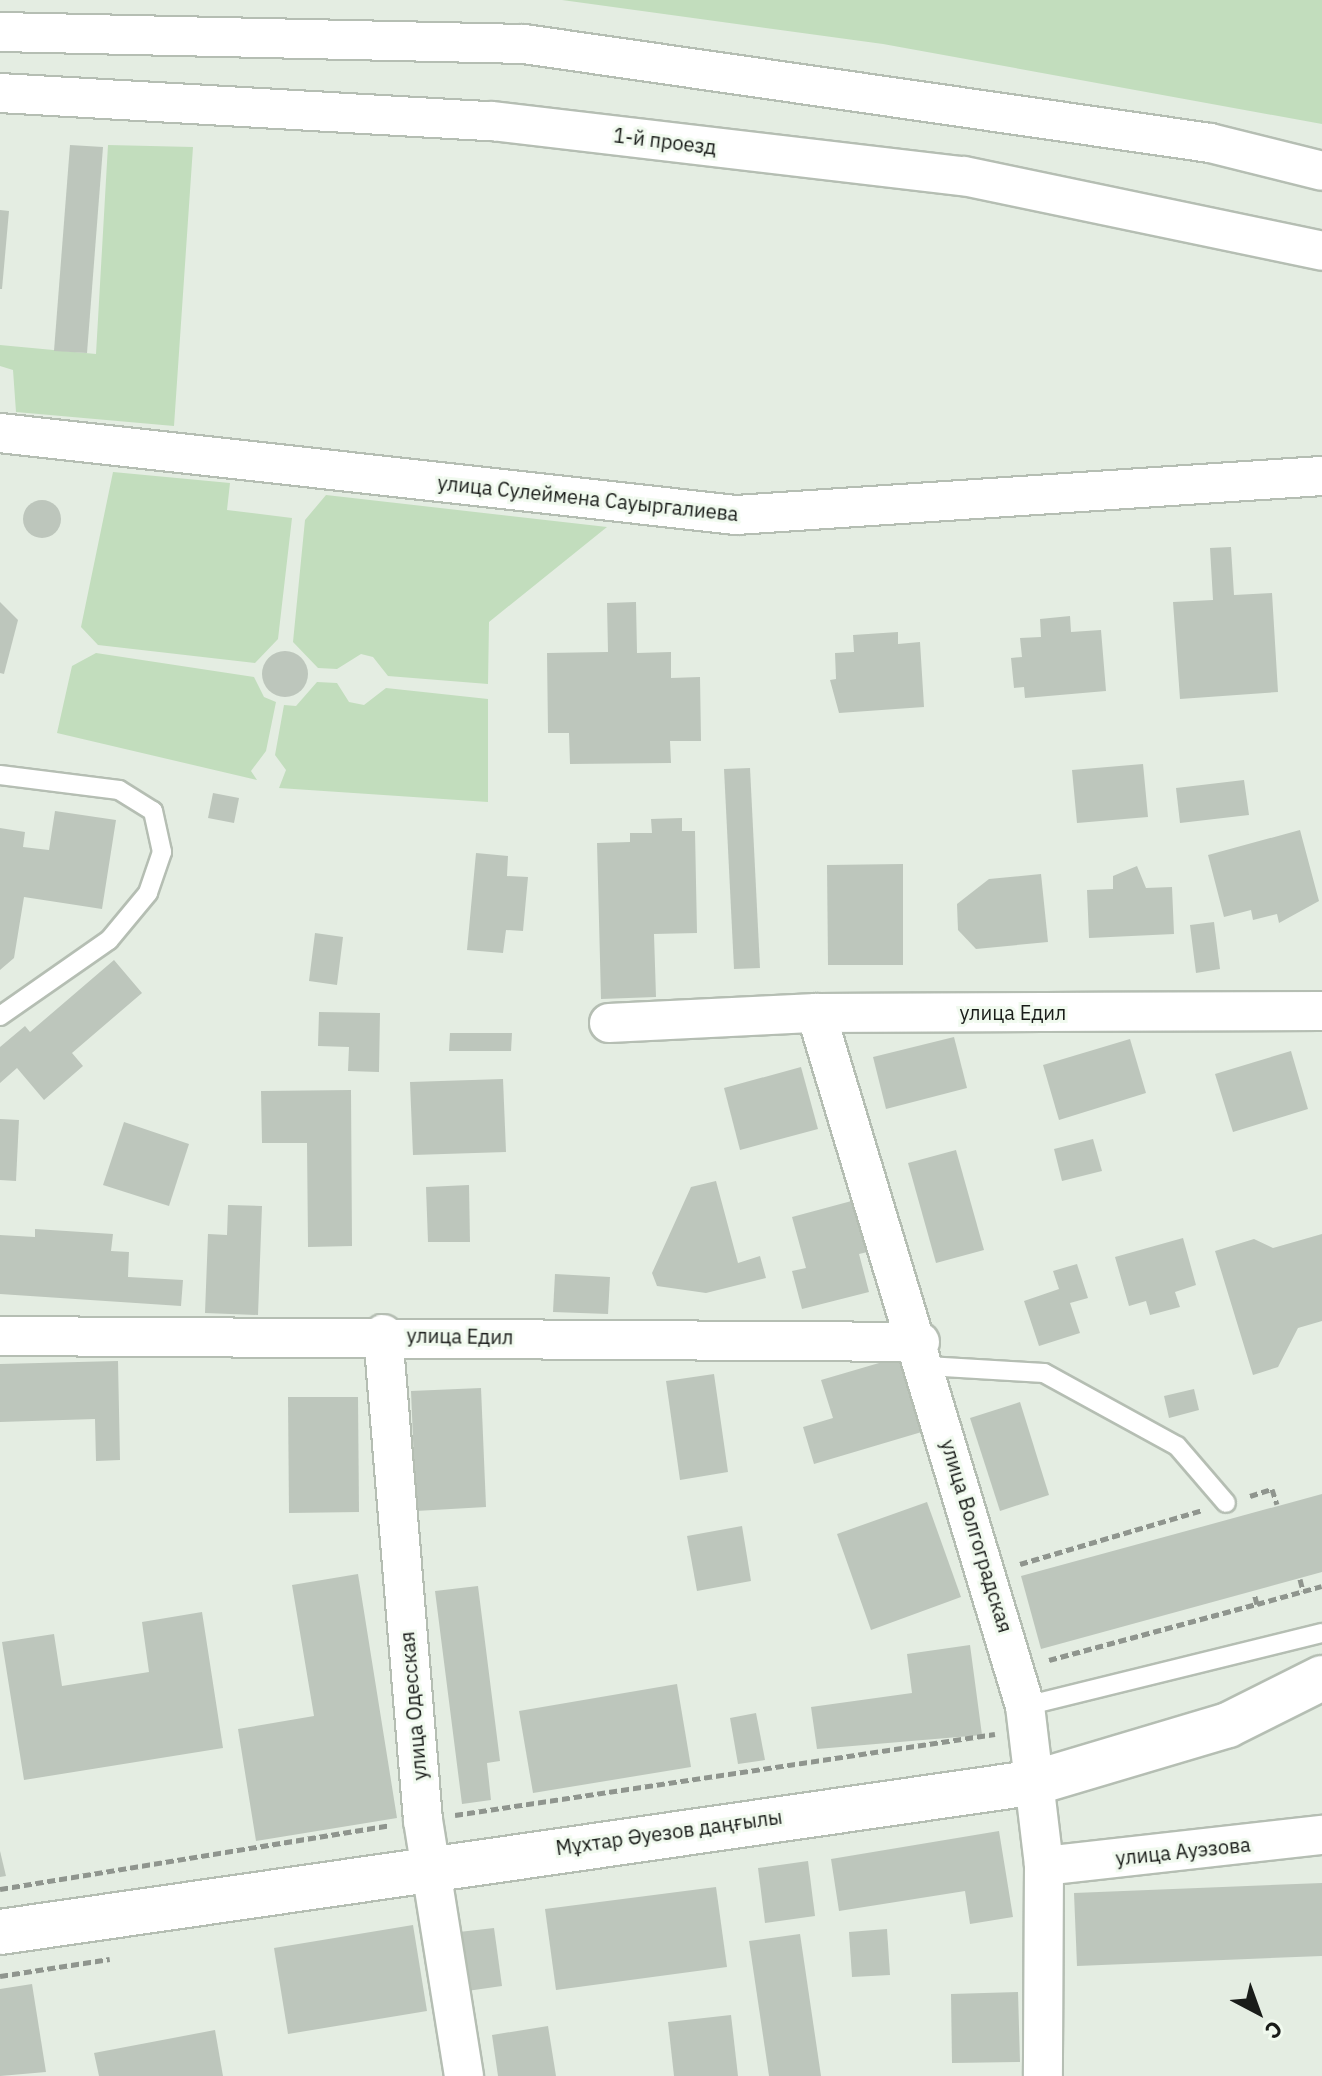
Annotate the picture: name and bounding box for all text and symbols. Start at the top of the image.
street label: 1-й проезд [612,123,718,159]
street label: улица Сулеймена Сауыргалиева [436,470,740,526]
street label: улица Едил [960,1000,1066,1024]
street label: улица Едил [406,1323,514,1349]
street label: улица Волгоградская [936,1437,1018,1635]
street label: улица Одесская [395,1631,431,1781]
street label: Мұхтар Әуезов даңғылы [554,1804,784,1860]
street label: улица Ауэзова [1114,1832,1252,1870]
north arrow [1218,1972,1298,2052]
text: С [1259,2015,1289,2046]

